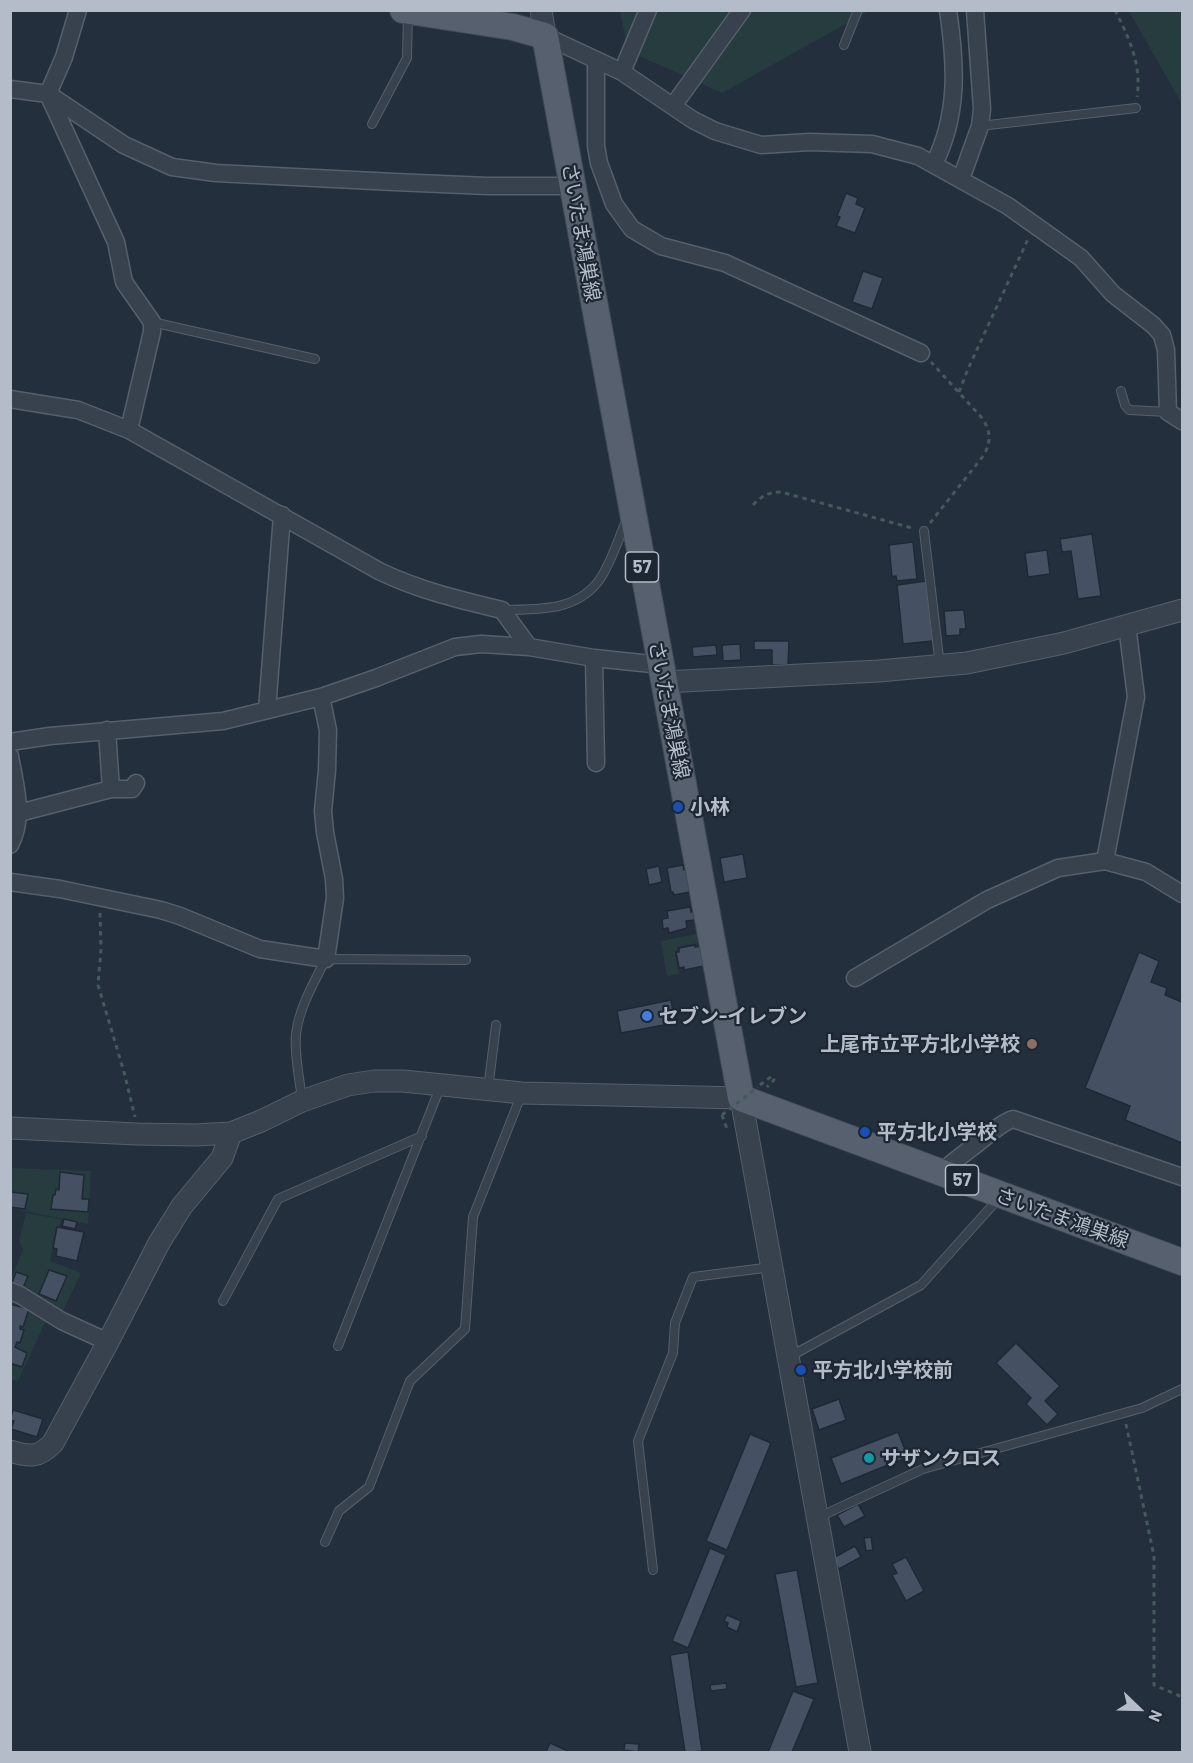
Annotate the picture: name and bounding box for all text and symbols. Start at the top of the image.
street label: さいたま鴻巣線 [557,161,605,303]
road number: 57 [626,552,658,582]
street label: さいたま鴻巣線 [644,639,694,781]
place label: 小林 [690,795,730,819]
marker: 小林 [671,800,685,814]
place label: セブン-イレブン [659,1004,807,1028]
marker: セブン-イレブン [640,1009,654,1023]
place label: 上尾市立平方北小学校 [820,1032,1020,1056]
marker: 上尾市立平方北小学校 [1025,1037,1039,1051]
place label: 平方北小学校 [877,1120,997,1144]
marker: 平方北小学校 [858,1125,872,1139]
road number: 57 [946,1165,978,1195]
street label: さいたま鴻巣線 [992,1183,1132,1253]
place label: 平方北小学校前 [813,1358,953,1382]
marker: 平方北小学校前 [794,1363,808,1377]
place label: サザンクロス [881,1446,1001,1470]
marker: サザンクロス [862,1451,876,1465]
north arrow [1109,1679,1169,1739]
text: N [1145,1708,1167,1725]

